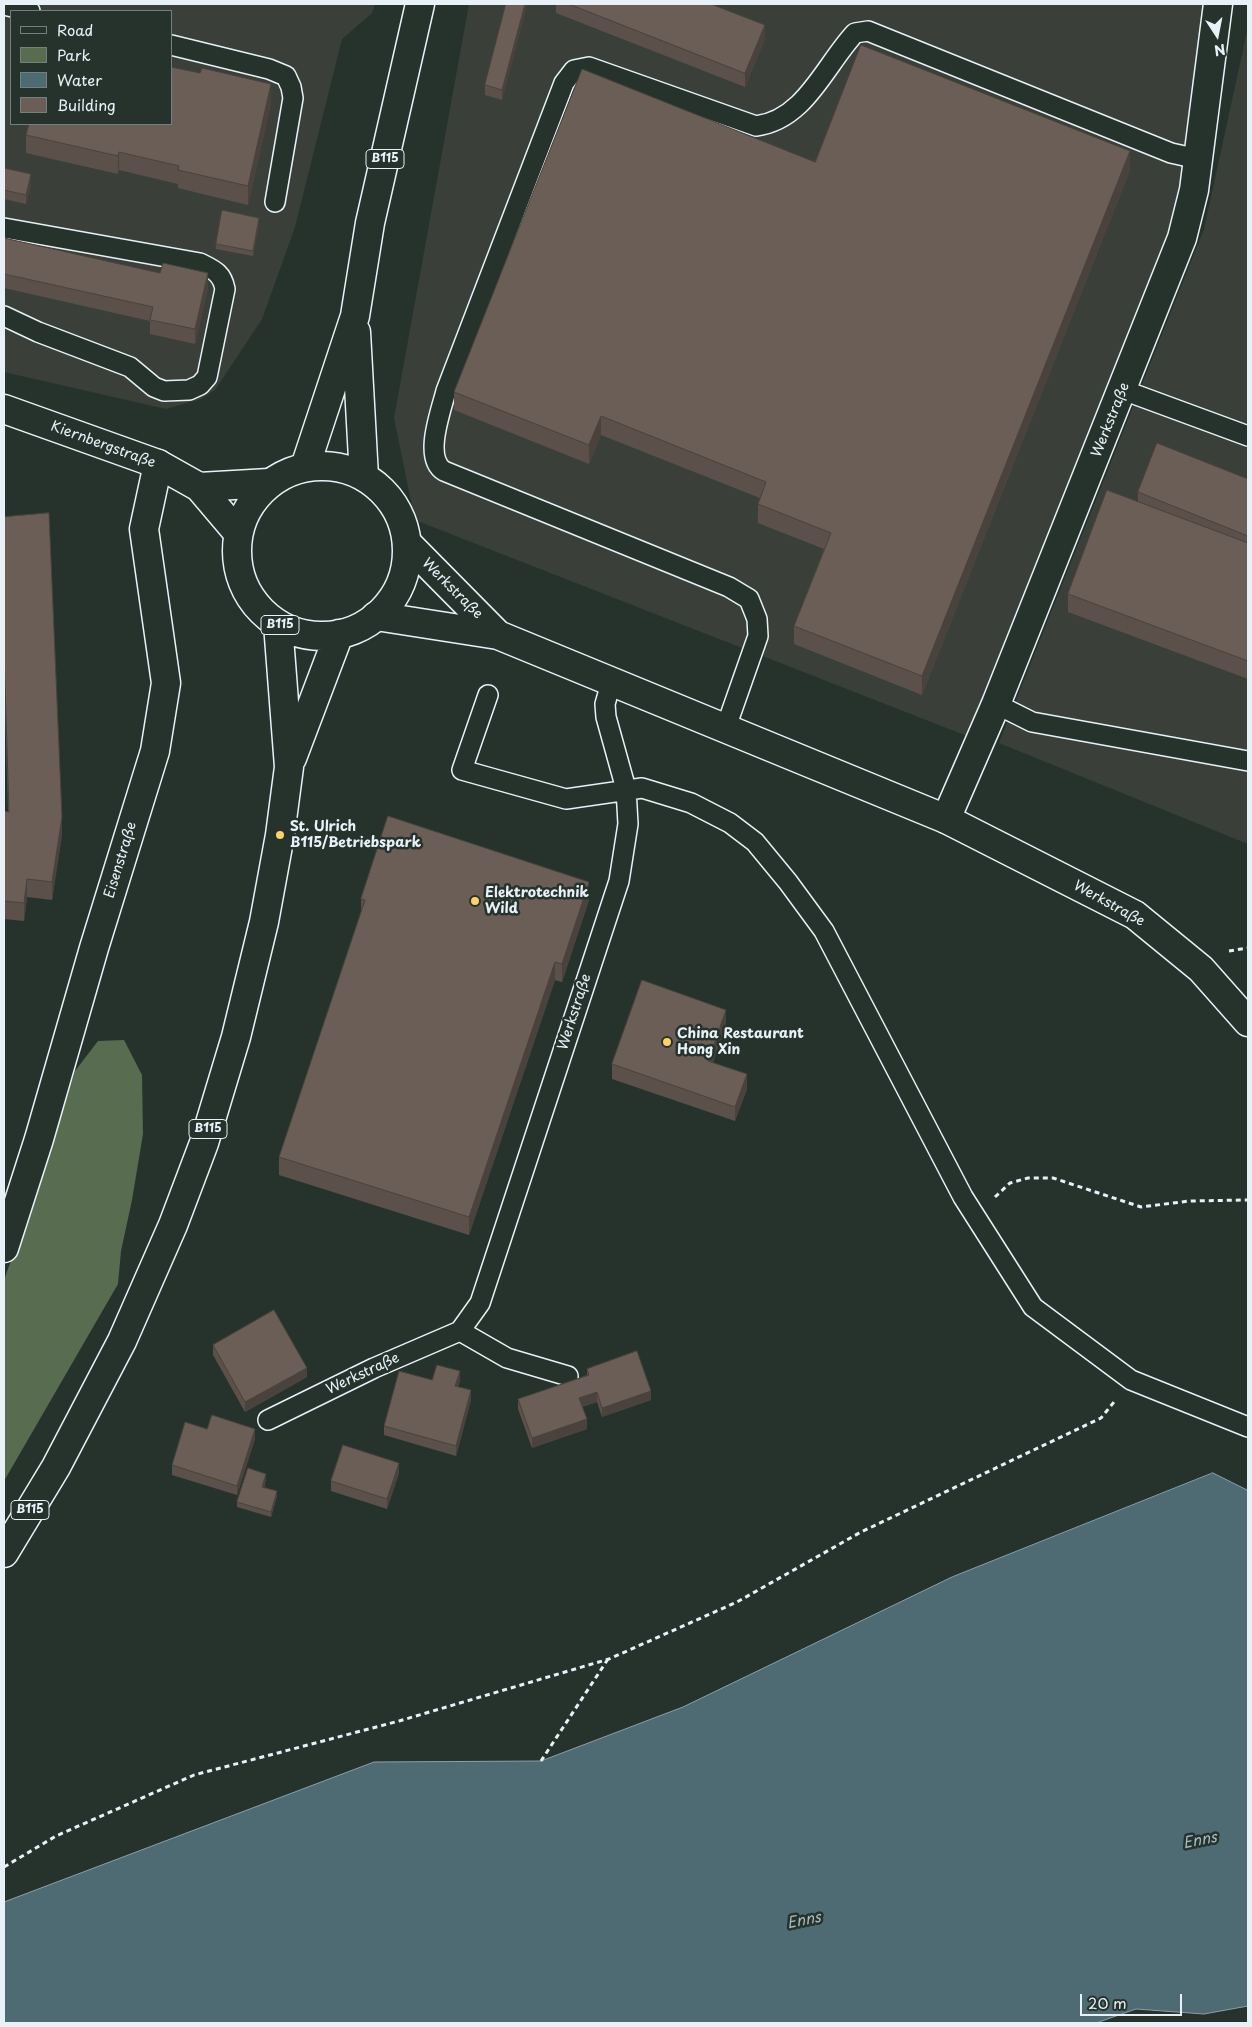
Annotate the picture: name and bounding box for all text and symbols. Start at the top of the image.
legend [10,10,172,125]
north arrow [1192,10,1242,60]
text: Road [57,18,93,41]
text: N [1213,39,1227,62]
text: Park [57,43,91,66]
text: Water [57,68,102,91]
text: Building [57,93,116,116]
road number: B115 [366,150,404,168]
street label: Werkstraße [1088,380,1134,460]
street label: Kiernbergstraße [48,418,158,472]
street label: Werkstraße [418,555,486,623]
road number: B115 [261,616,299,634]
place label: St. Ulrich B115/Betriebspark [290,819,421,852]
street label: Eisenstraße [101,820,141,900]
marker: St. Ulrich B115/Betriebspark [274,829,286,841]
street label: Werkstraße [1070,878,1148,930]
place label: Elektrotechnik Wild [485,885,589,918]
marker: Elektrotechnik Wild [469,895,481,907]
street label: Werkstraße [555,972,595,1052]
place label: China Restaurant Hong Xin [677,1026,804,1058]
marker: China Restaurant Hong Xin [661,1036,673,1048]
road number: B115 [189,1120,227,1138]
street label: Werkstraße [324,1350,402,1398]
road number: B115 [11,1500,49,1520]
water label: Enns [1182,1829,1218,1853]
water label: Enns [786,1909,822,1933]
scale bar [1082,1984,1184,2016]
text: 20 m [1088,1991,1127,2014]

